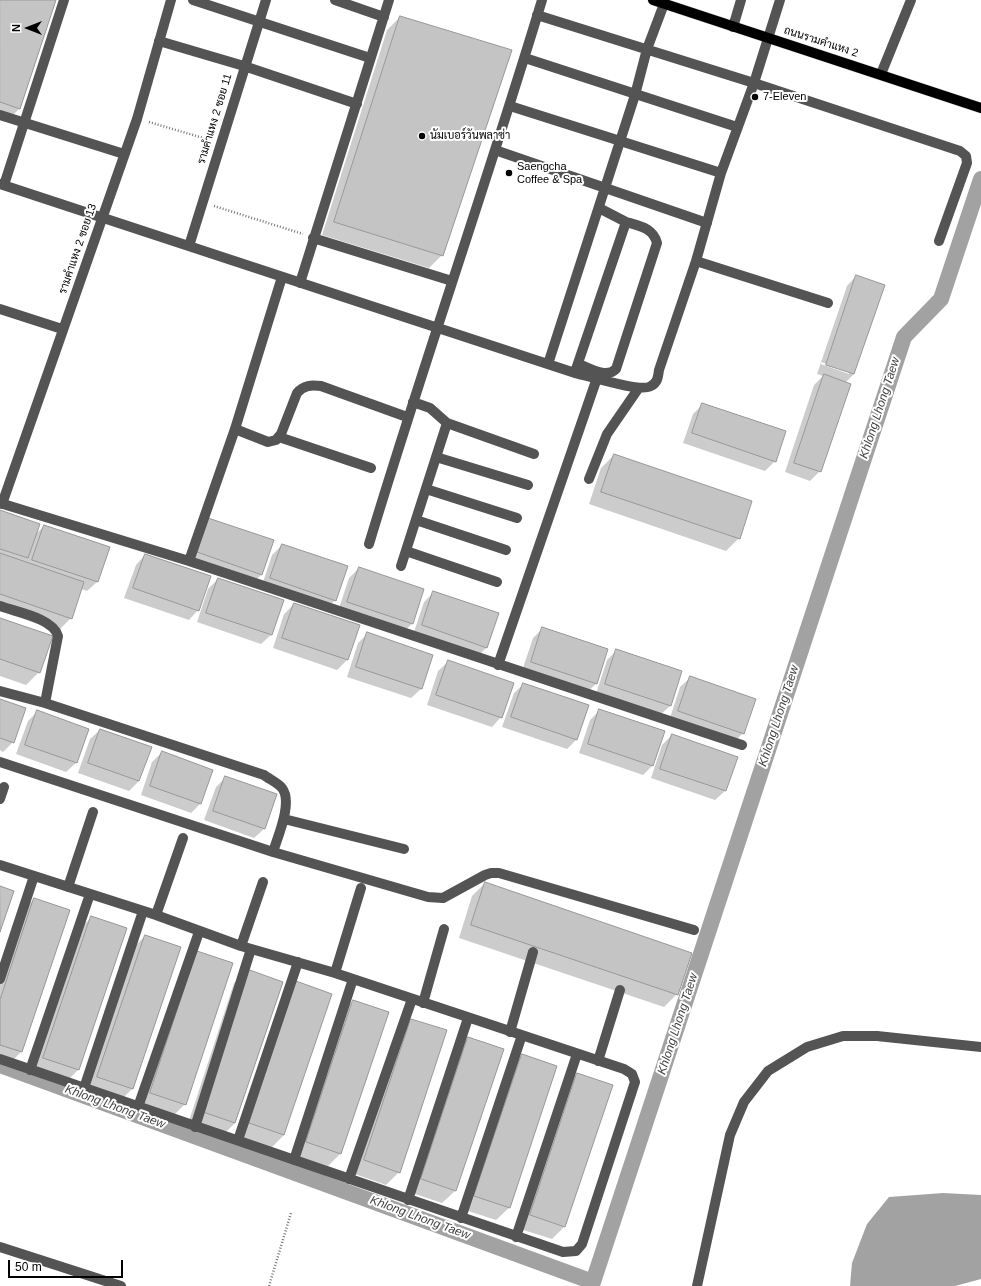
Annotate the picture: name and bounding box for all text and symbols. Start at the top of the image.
north arrow [8,8,48,48]
text: N [10,24,22,32]
street label: ถนนรามคำแหง 2 [782,24,860,60]
street label: รามคำแหง 2 ซอย 11 [195,72,235,166]
place label: 7-Eleven [763,90,806,104]
marker: 7-Eleven [750,92,760,102]
place label: นัมเบอร์วันพลาซ่า [430,129,510,143]
marker: นัมเบอร์วันพลาซ่า [417,131,427,141]
place label: Saengcha Coffee & Spa [517,160,582,186]
marker: Saengcha Coffee & Spa [504,168,514,178]
street label: รามคำแหง 2 ซอย 13 [56,202,100,296]
water label: Khlong Lhong Taew [857,356,903,460]
water label: Khlong Lhong Taew [756,664,802,768]
water label: Khlong Lhong Taew [655,972,701,1076]
water label: Khlong Lhong Taew [63,1082,167,1132]
water label: Khlong Lhong Taew [368,1193,472,1243]
scale bar [10,1252,125,1278]
text: 50 m [15,1260,42,1274]

